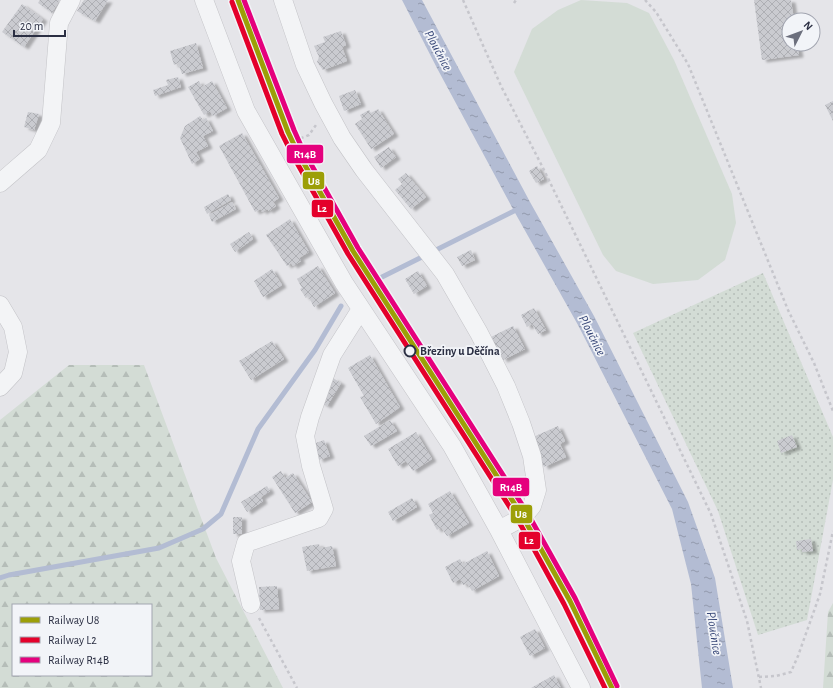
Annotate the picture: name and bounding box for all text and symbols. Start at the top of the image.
scale bar [14,12,65,38]
north arrow [781,12,821,52]
text: N [801,19,815,32]
text: 20 m [20,20,43,32]
water label: Ploučnice [422,28,454,73]
line badge: R14B [286,144,324,164]
text: R14B [294,149,317,160]
line badge: U8 [302,171,325,190]
text: U8 [308,176,320,187]
line badge: L2 [311,199,334,218]
text: L2 [317,203,327,214]
water label: Ploučnice [576,313,607,358]
marker: Březiny u Děčína [403,344,417,358]
place label: Březiny u Děčína [420,345,500,358]
line badge: R14B [492,477,530,497]
text: R14B [500,482,523,493]
line badge: U8 [510,504,533,524]
text: U8 [515,509,527,520]
line badge: L2 [518,531,541,550]
text: L2 [524,535,534,546]
legend [12,604,152,676]
water label: Ploučnice [704,611,723,656]
text: Railway U8 [48,614,100,627]
text: Railway L2 [48,634,97,647]
text: Railway R14B [48,654,109,667]

